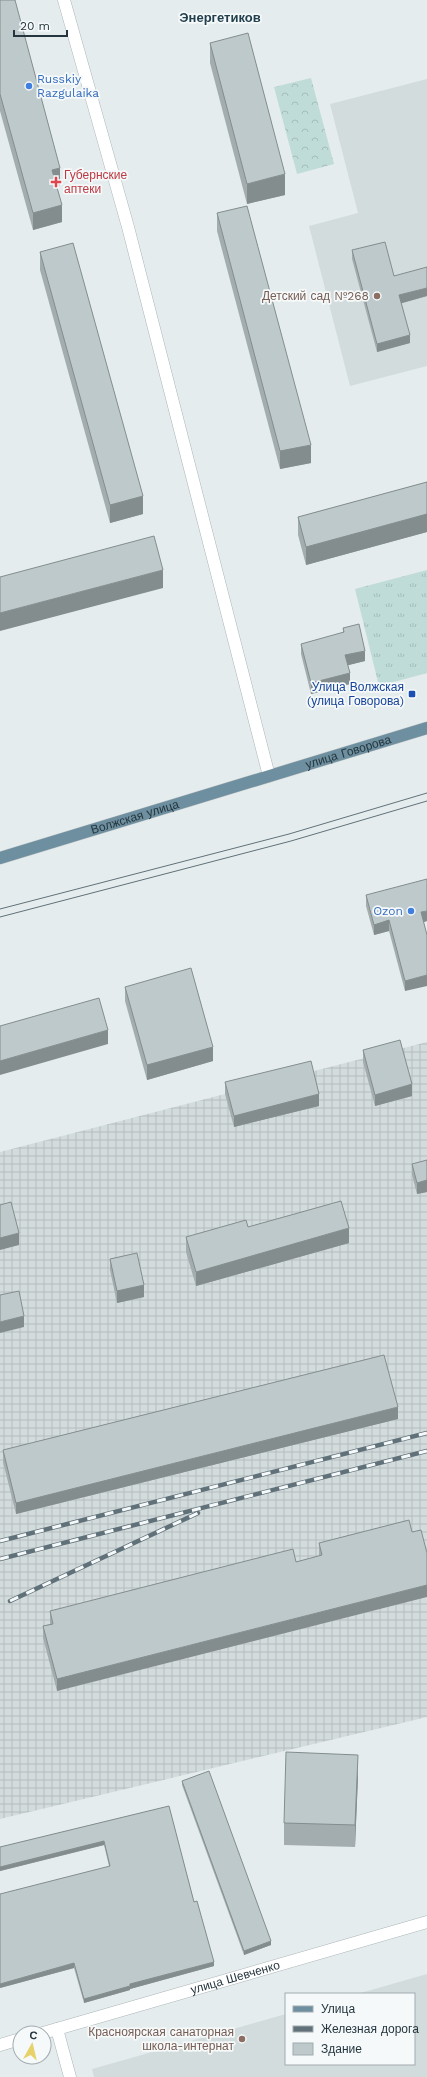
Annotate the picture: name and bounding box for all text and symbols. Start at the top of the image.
district label: Энергетиков [179,10,261,25]
scale bar [14,12,67,38]
text: 20 m [20,19,50,33]
place label: Russkiy Razgulaika [37,72,99,100]
marker: Russkiy Razgulaika [24,81,34,91]
place label: Губернские аптеки [64,168,127,196]
marker: Губернские аптеки [51,177,61,187]
place label: Детский сад №268 [262,289,369,303]
marker: Детский сад №268 [372,291,382,301]
place label: Улица Волжская (улица Говорова) [307,680,404,708]
marker: Улица Волжская (улица Говорова) [407,689,417,699]
street label: улица Говорова [304,732,393,772]
street label: Волжская улица [89,797,181,837]
place label: Ozon [373,904,403,918]
marker: Ozon [406,906,416,916]
street label: улица Шевченко [189,1958,282,1997]
legend [285,1993,415,2065]
text: Улица [321,2002,355,2016]
text: Железная дорога [321,2022,419,2036]
north arrow [12,2025,52,2065]
place label: Красноярская санаторная школа-интернат [88,2025,234,2053]
text: С [28,2029,38,2043]
marker: Красноярская санаторная школа-интернат [237,2034,247,2044]
text: Здание [321,2042,362,2056]

